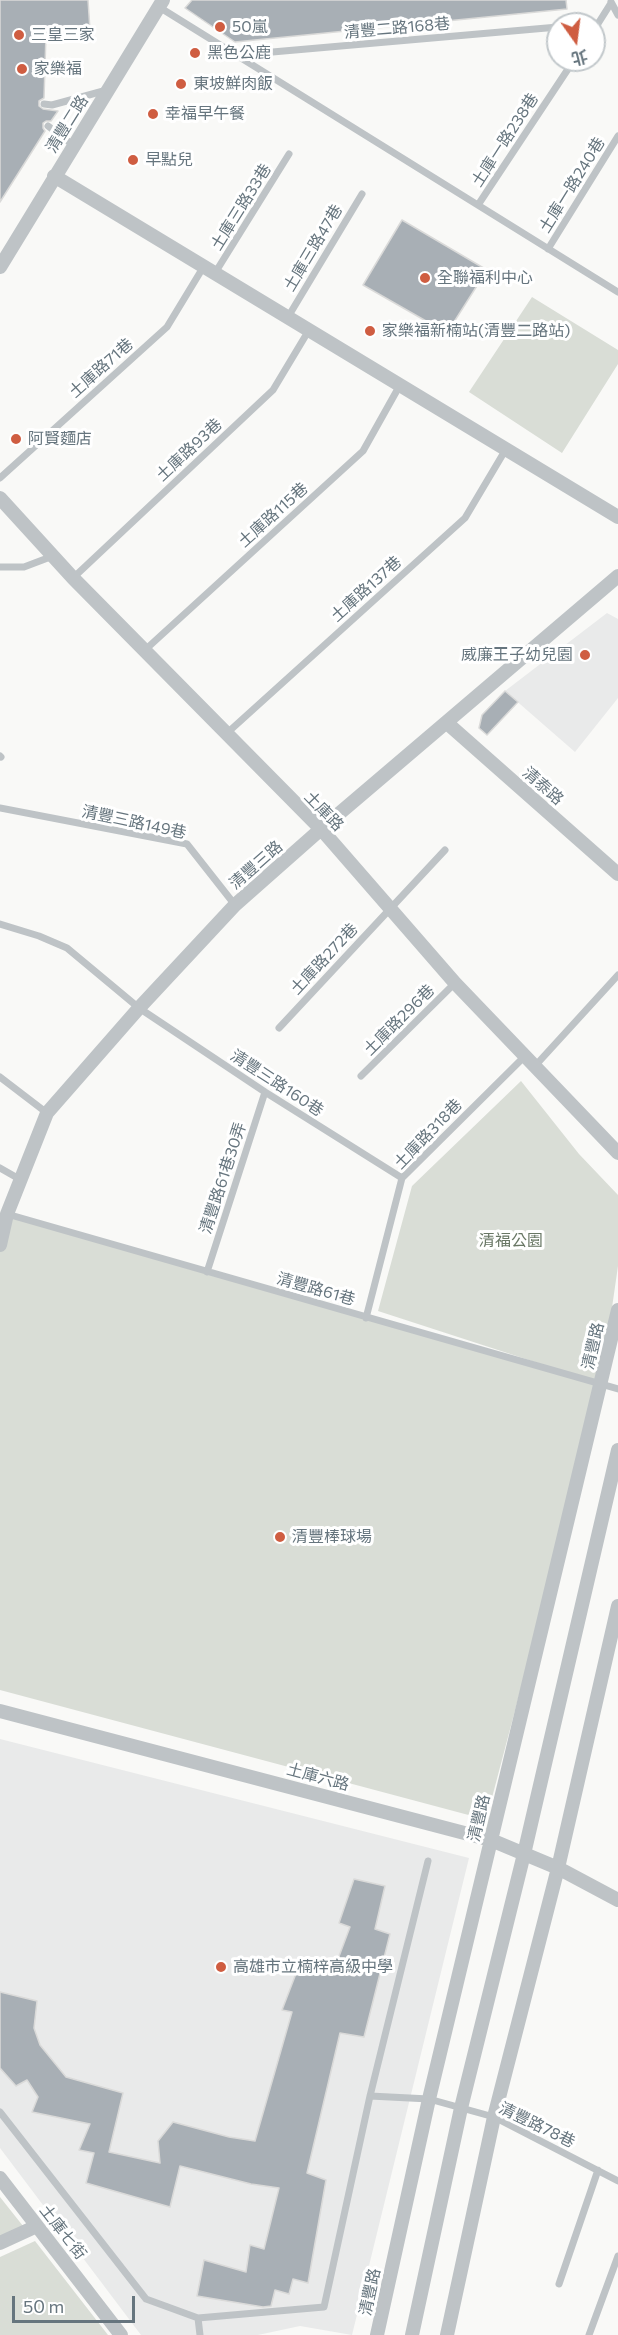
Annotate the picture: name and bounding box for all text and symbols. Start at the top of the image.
north arrow [546,12,606,72]
street label: 清豐二路168巷 [343,14,451,42]
place label: 50嵐 [232,17,268,37]
marker: 50嵐 [213,20,227,34]
place label: 三皇三家 [31,25,95,45]
marker: 三皇三家 [12,28,26,42]
place label: 黑色公鹿 [207,43,271,63]
marker: 黑色公鹿 [188,46,202,60]
text: 北 [570,47,590,69]
place label: 家樂福 [34,59,82,79]
marker: 家樂福 [15,62,29,76]
place label: 東坡鮮肉飯 [193,74,273,94]
marker: 東坡鮮肉飯 [174,77,188,91]
street label: 土庫一路238巷 [468,90,542,190]
street label: 清豐二路 [42,92,92,156]
place label: 幸福早午餐 [165,104,245,124]
marker: 幸福早午餐 [146,107,160,121]
street label: 土庫一路240巷 [535,134,609,236]
place label: 早點兒 [145,150,193,170]
marker: 早點兒 [126,153,140,167]
street label: 土庫三路33巷 [207,160,275,254]
street label: 土庫三路47巷 [280,201,346,295]
place label: 全聯福利中心 [437,268,533,288]
marker: 全聯福利中心 [418,271,432,285]
place label: 家樂福新楠站(清豐二路站) [382,321,570,341]
marker: 家樂福新楠站(清豐二路站) [363,324,377,338]
street label: 土庫路71巷 [65,334,137,402]
street label: 土庫路93巷 [152,415,226,485]
place label: 阿賢麵店 [28,429,92,449]
marker: 阿賢麵店 [9,432,23,446]
street label: 土庫路115巷 [234,479,312,551]
street label: 土庫路137巷 [327,552,405,626]
place label: 威廉王子幼兒園 [461,645,573,665]
marker: 威廉王子幼兒園 [578,648,592,662]
street label: 清泰路 [519,763,567,809]
street label: 土庫路 [300,787,348,835]
street label: 清豐三路149巷 [80,802,188,842]
street label: 清豐三路 [226,837,286,893]
street label: 土庫路272巷 [286,919,362,999]
street label: 土庫路296巷 [360,981,438,1059]
street label: 清豐三路160巷 [227,1046,327,1120]
street label: 土庫路318巷 [390,1095,466,1173]
street label: 清豐路61巷30弄 [196,1120,250,1236]
park label: 清福公園 [479,1231,543,1251]
street label: 清豐路61巷 [275,1269,357,1309]
street label: 清豐路 [578,1320,608,1372]
place label: 清豐棒球場 [292,1527,372,1547]
marker: 清豐棒球場 [273,1530,287,1544]
street label: 土庫六路 [285,1759,351,1795]
street label: 清豐路 [464,1792,494,1844]
place label: 高雄市立楠梓高級中學 [233,1957,393,1977]
marker: 高雄市立楠梓高級中學 [214,1960,228,1974]
street label: 清豐路78巷 [496,2098,578,2152]
street label: 土庫七街 [36,2201,90,2263]
street label: 清豐路 [356,2267,384,2317]
scale bar [15,2284,138,2322]
text: 50 m [23,2295,64,2317]

